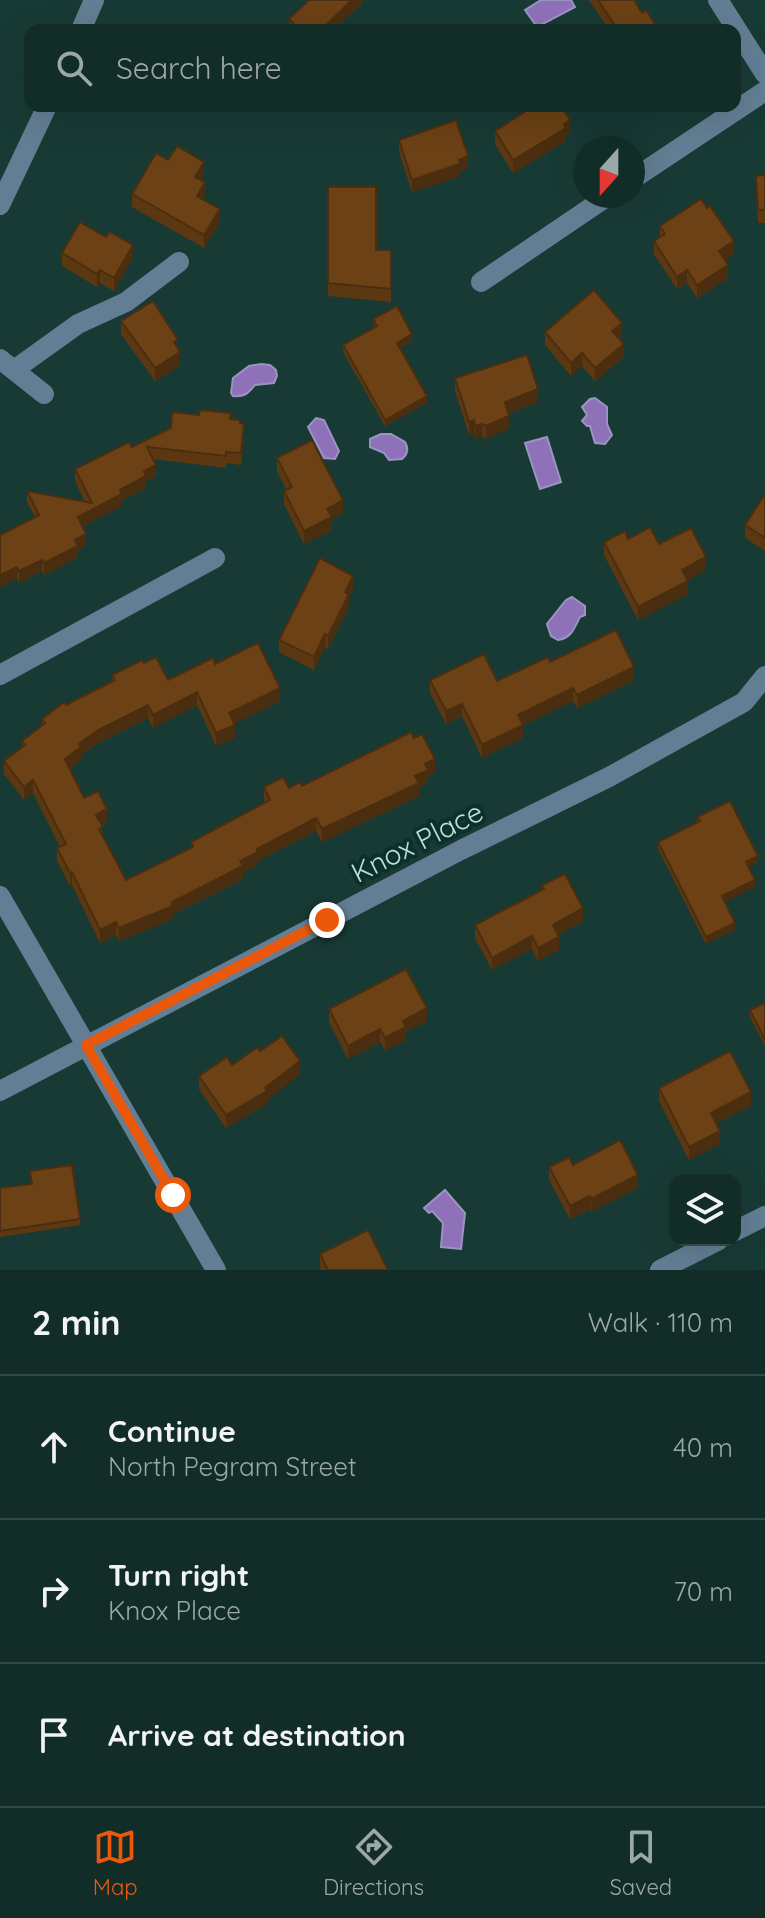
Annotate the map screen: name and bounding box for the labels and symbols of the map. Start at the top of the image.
north arrow [573,136,645,208]
street label: Knox Place [345,793,488,890]
route end [309,902,345,938]
route start [155,1177,191,1213]

